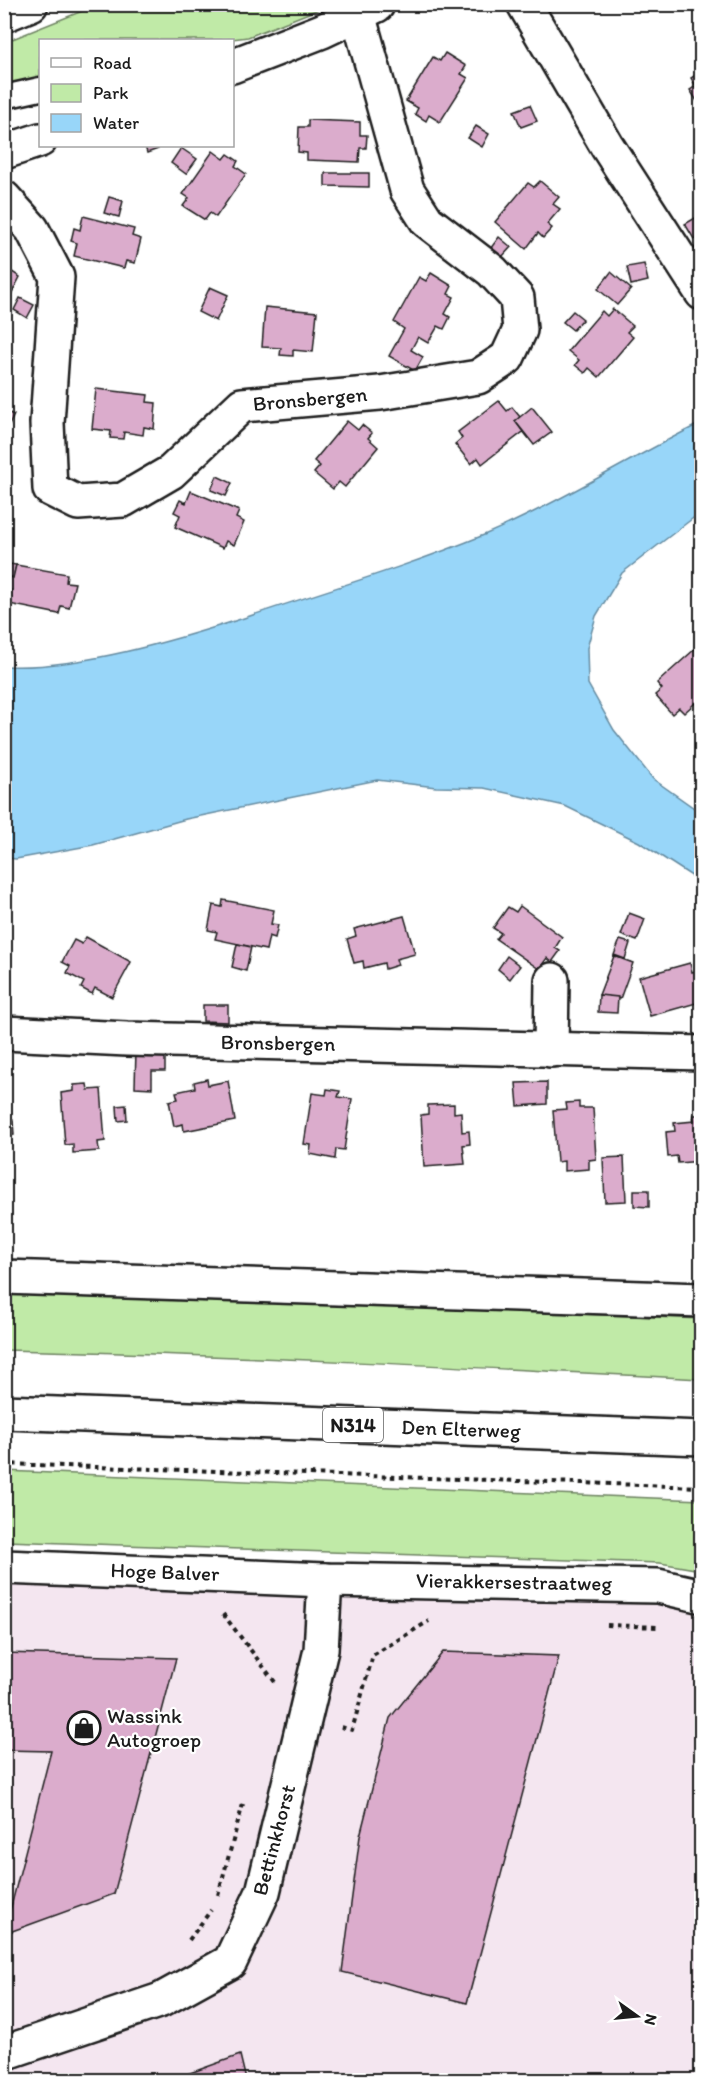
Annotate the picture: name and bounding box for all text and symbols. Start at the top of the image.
legend [39,39,234,147]
text: Road [93,52,132,74]
text: Park [93,82,128,104]
text: Water [93,112,139,134]
street label: Bronsbergen [252,381,368,416]
street label: Bronsbergen [220,1029,336,1056]
road number: N314 [323,1408,383,1442]
street label: Den Elterweg [401,1414,521,1443]
street label: Hoge Balver [110,1557,221,1586]
street label: Vierakkersestraatweg [416,1567,613,1596]
place label: Wassink Autogroep [107,1703,201,1752]
shop icon: Wassink Autogroep [66,1710,102,1746]
street label: Bettinkhorst [247,1782,300,1898]
north arrow [607,1986,667,2046]
text: N [640,2012,662,2027]

